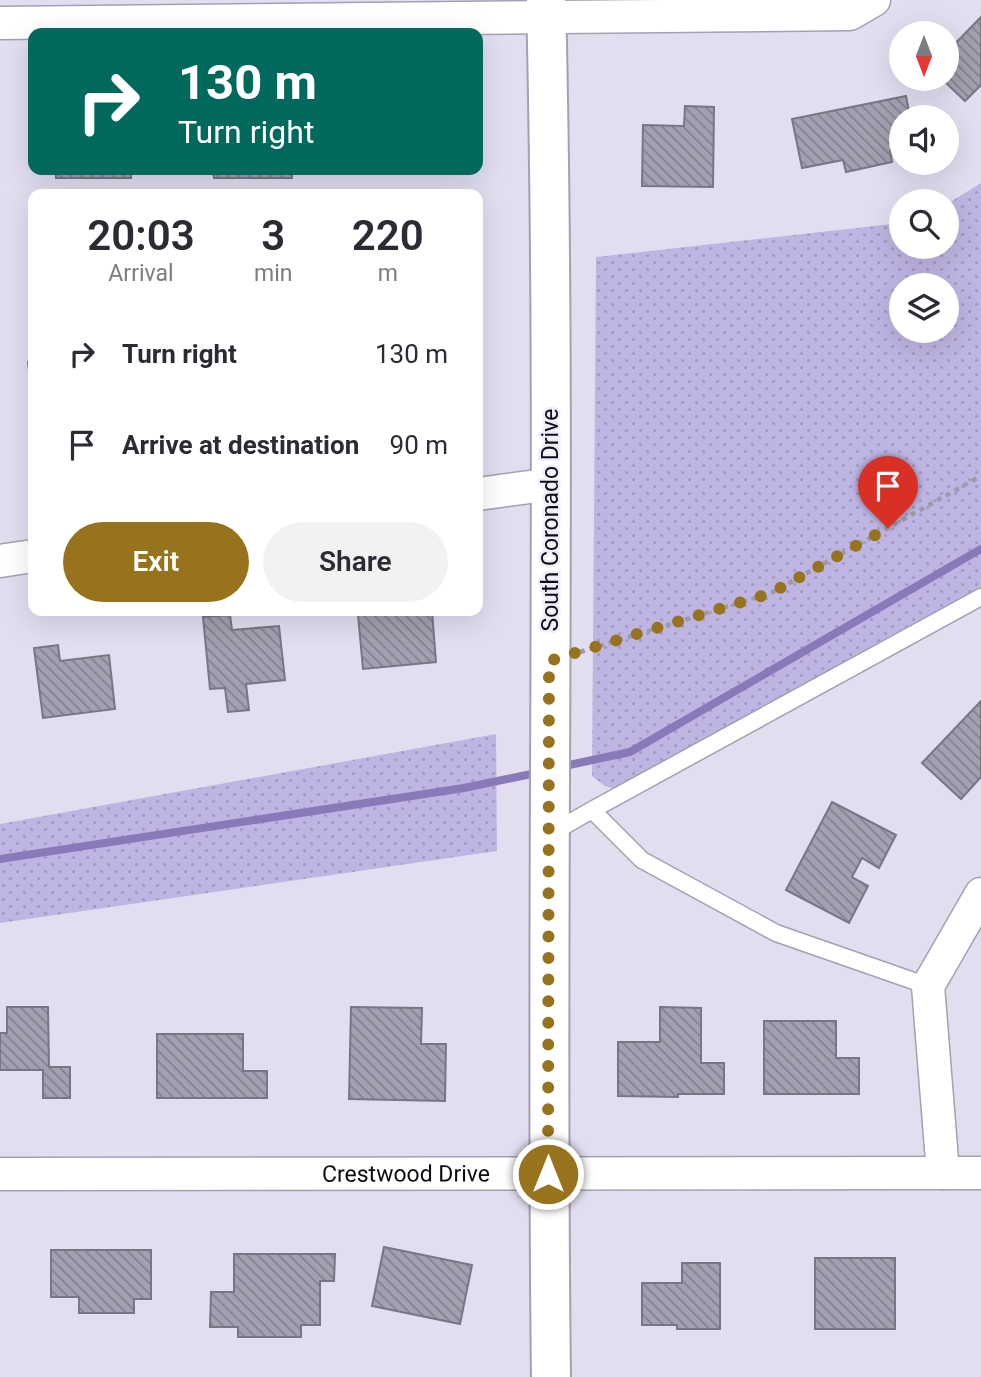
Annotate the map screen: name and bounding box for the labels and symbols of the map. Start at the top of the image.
north arrow [889,21,959,91]
street label: South Coronado Drive [537,409,564,631]
pin [858,456,918,528]
position arrow [511,1137,585,1211]
street label: Crestwood Drive [322,1160,490,1187]

